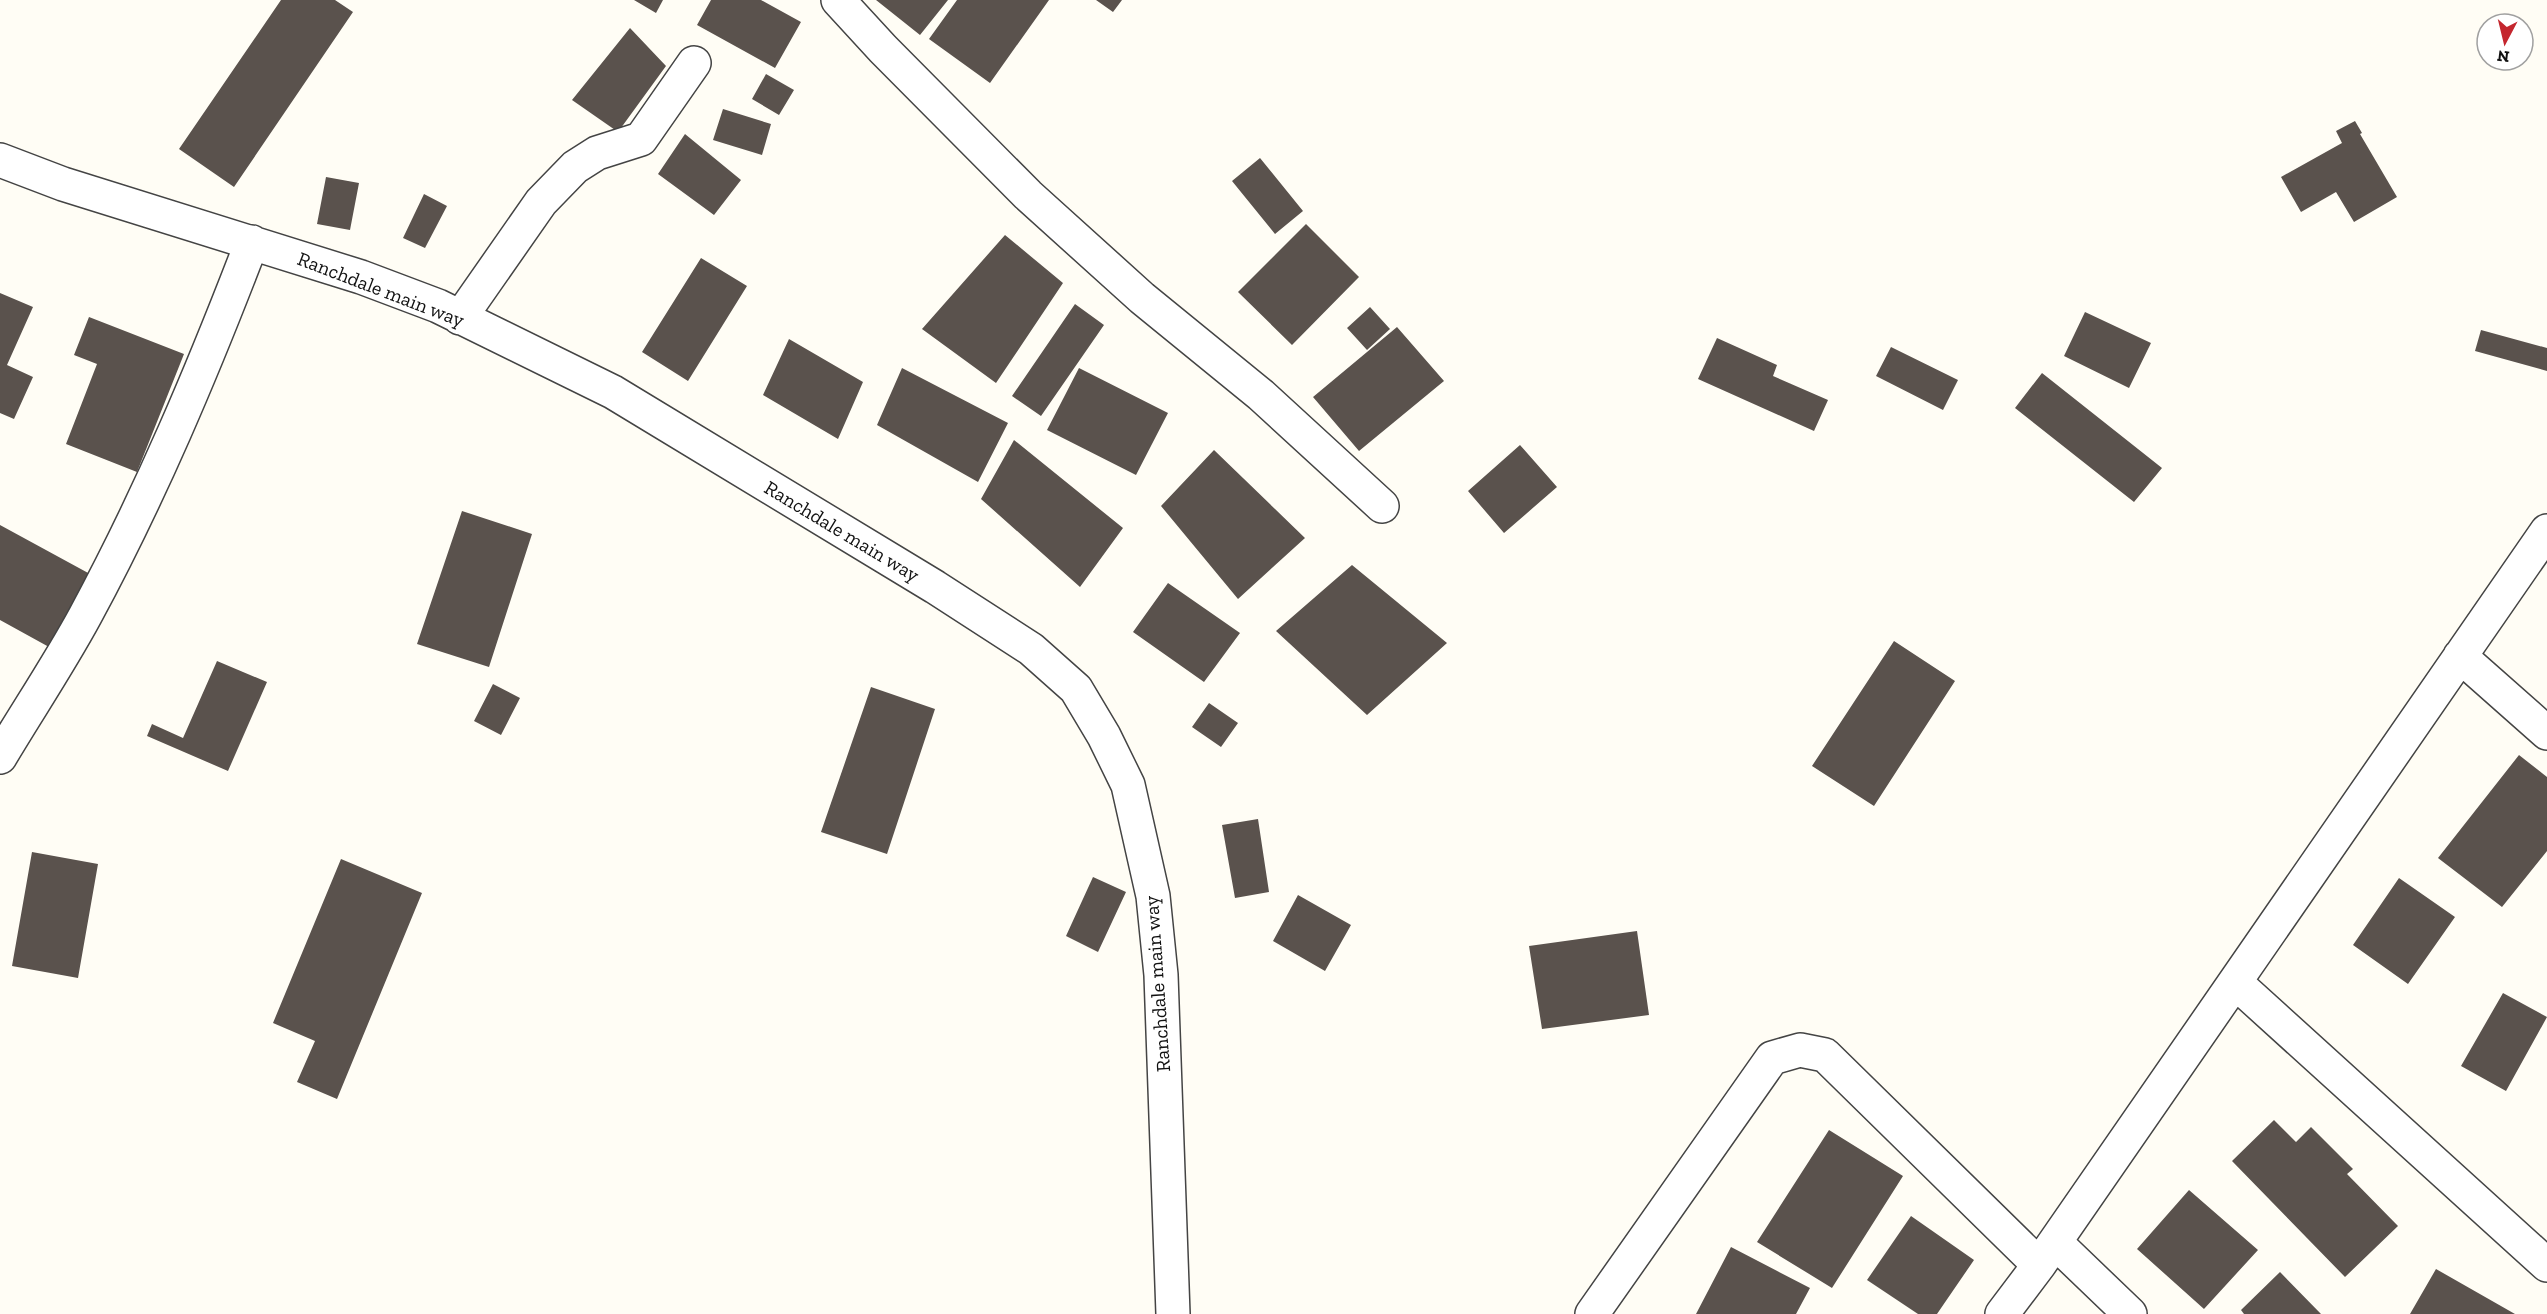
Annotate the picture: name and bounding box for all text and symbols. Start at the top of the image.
north arrow [2475,12,2535,72]
text: N [2496,46,2510,67]
street label: Ranchdale main way [294,246,468,332]
street label: Ranchdale main way [760,475,925,587]
street label: Ranchdale main way [1139,894,1175,1073]

